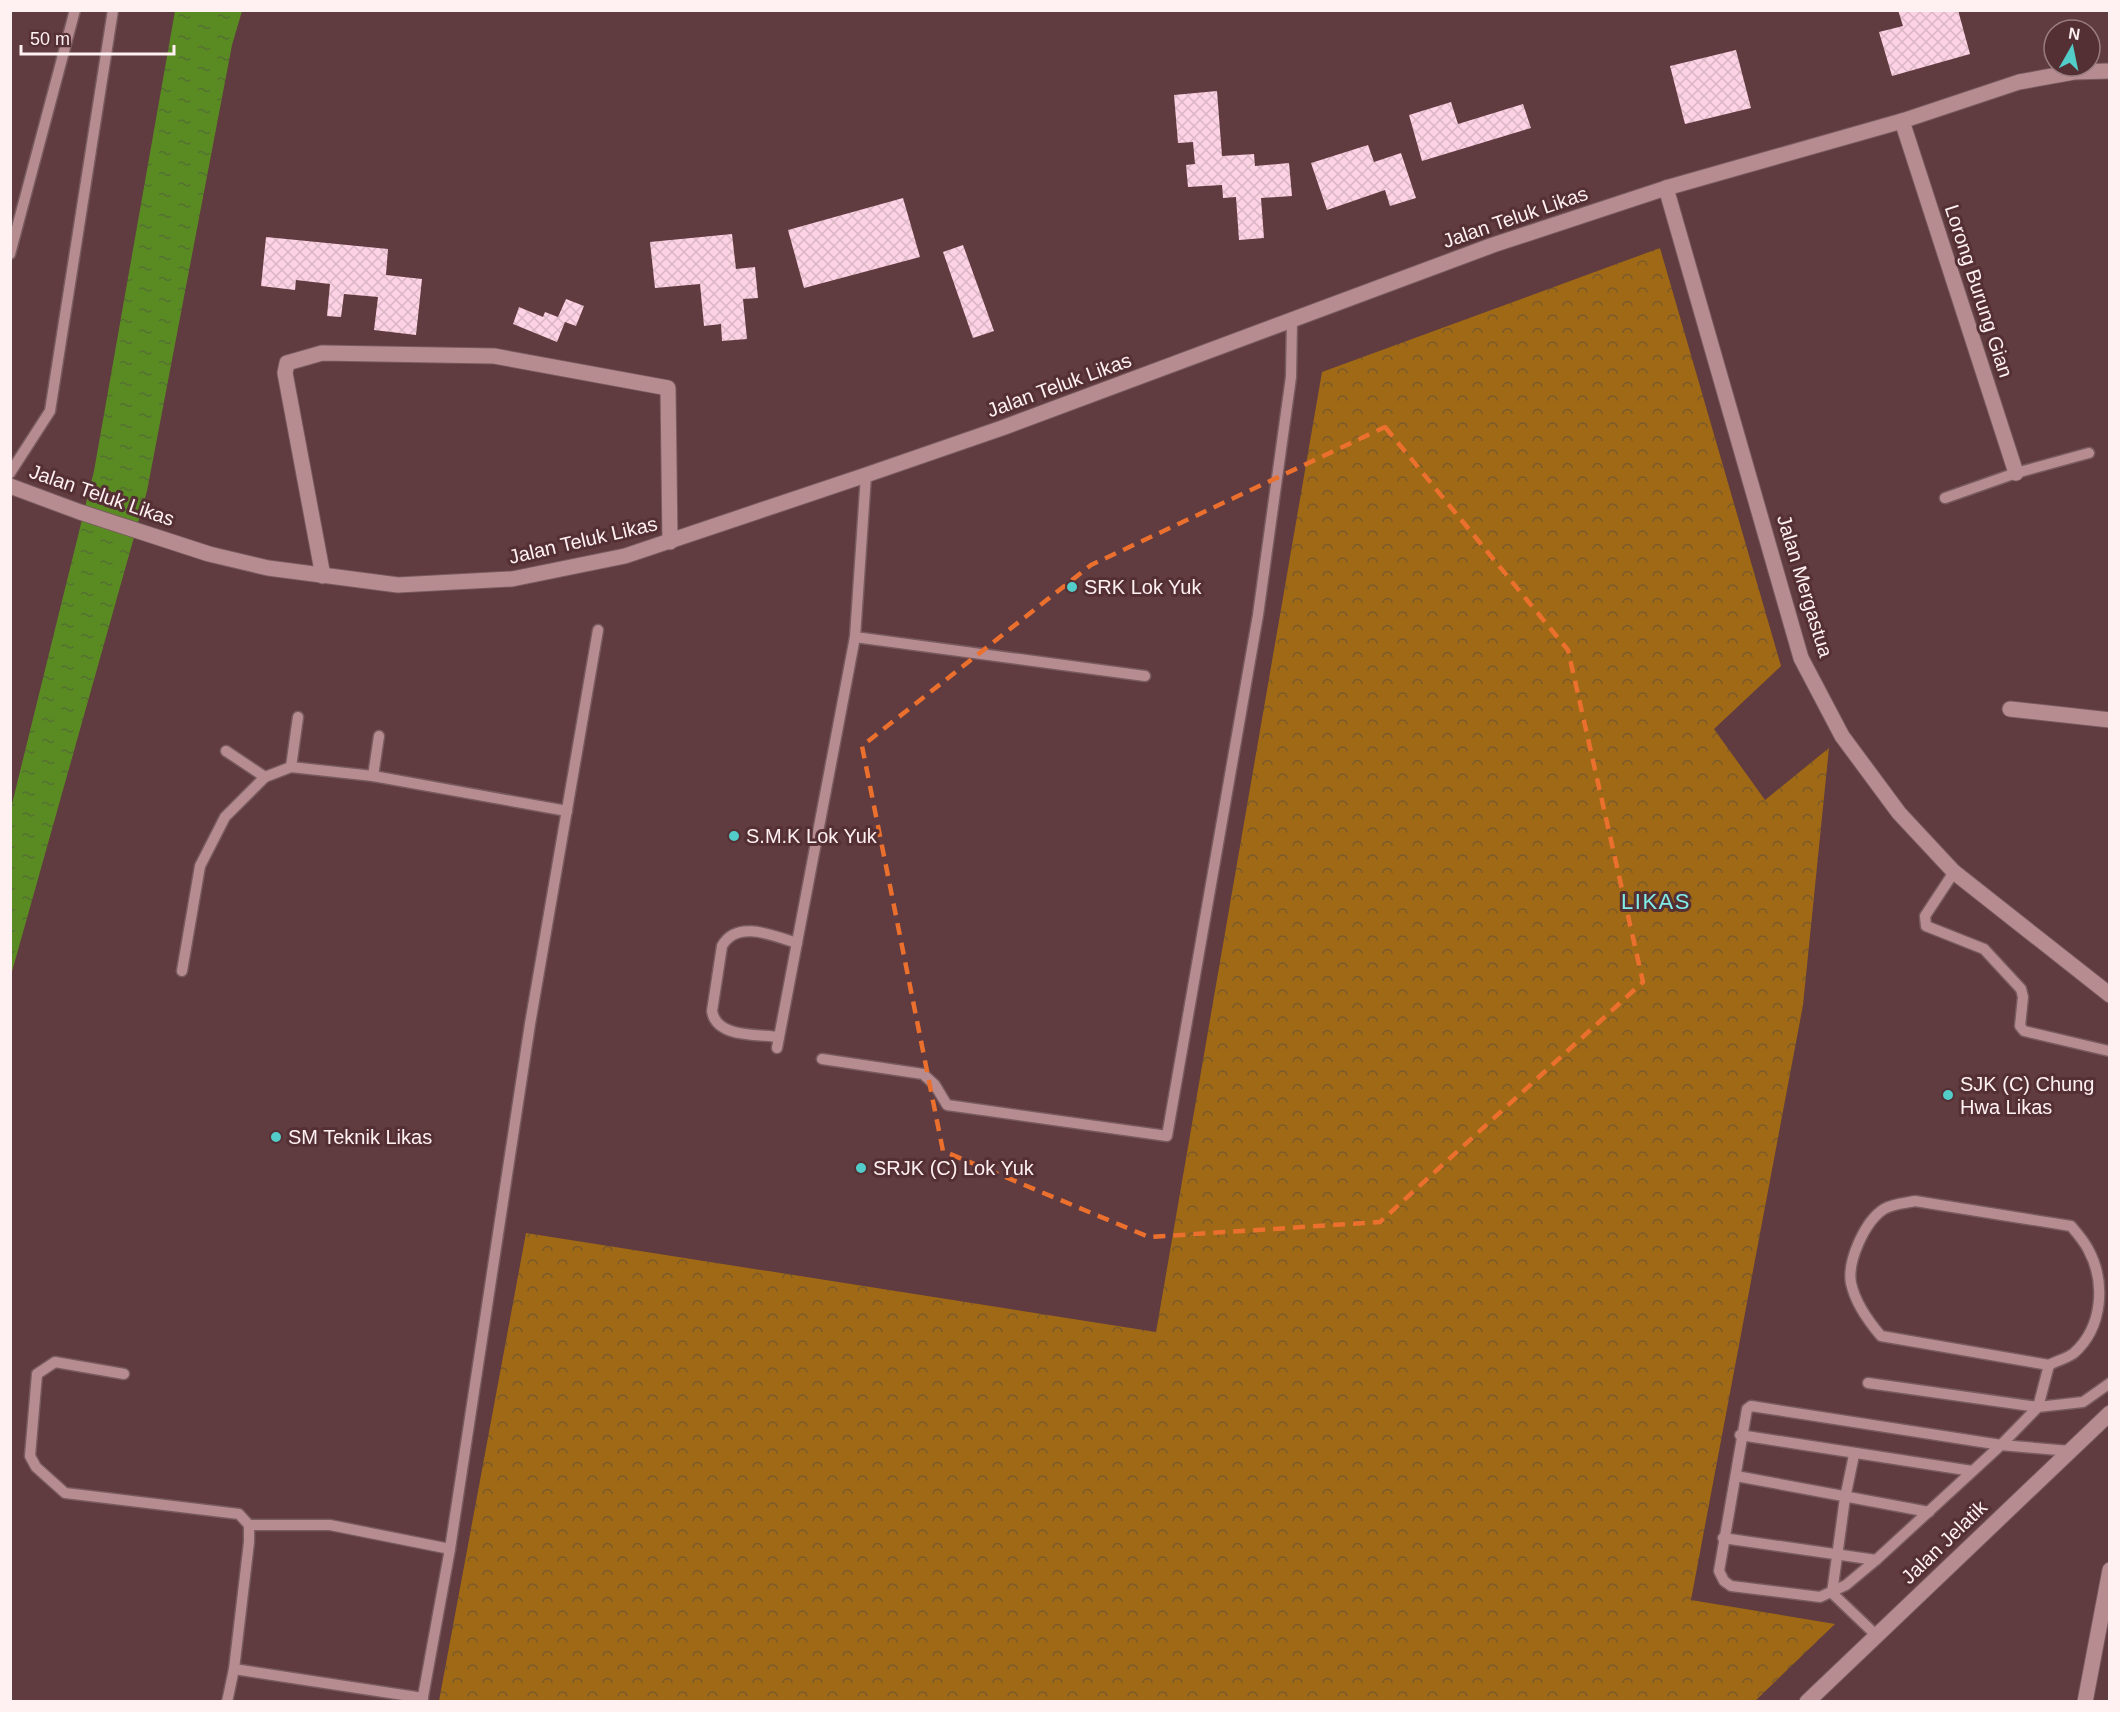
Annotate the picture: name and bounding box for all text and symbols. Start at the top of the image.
scale bar [21,18,174,56]
north arrow [2042,18,2102,78]
text: N [2067,24,2081,43]
text: 50 m [30,29,70,49]
street label: Jalan Teluk Likas [1440,182,1590,252]
street label: Lorong Burung Gian [1941,202,2017,380]
street label: Jalan Teluk Likas [984,349,1134,421]
street label: Jalan Teluk Likas [27,460,177,530]
street label: Jalan Teluk Likas [506,512,660,568]
street label: Jalan Mergastua [1773,512,1837,661]
place label: SRK Lok Yuk [1084,576,1202,598]
marker: SRK Lok Yuk [1065,580,1079,594]
place label: S.M.K Lok Yuk [746,825,878,847]
marker: S.M.K Lok Yuk [727,829,741,843]
district label: LIKAS [1621,889,1691,914]
place label: SJK (C) Chung Hwa Likas [1960,1073,2095,1118]
marker: SJK (C) Chung Hwa Likas [1941,1088,1955,1102]
place label: SM Teknik Likas [288,1126,432,1148]
marker: SM Teknik Likas [269,1130,283,1144]
place label: SRJK (C) Lok Yuk [873,1157,1035,1179]
marker: SRJK (C) Lok Yuk [854,1161,868,1175]
street label: Jalan Jelatik [1897,1495,1992,1588]

